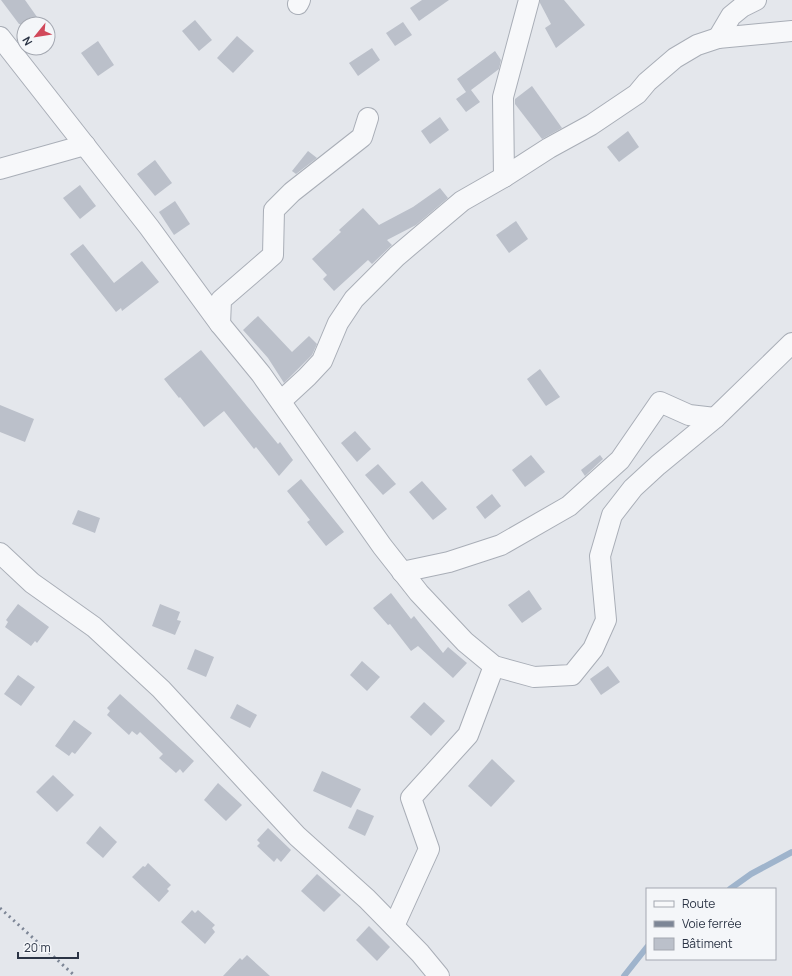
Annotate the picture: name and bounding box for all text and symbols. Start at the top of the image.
north arrow [16,16,56,56]
text: N [18,34,35,48]
legend [646,888,776,960]
text: Route [682,895,715,912]
text: Voie ferrée [682,915,742,932]
scale bar [18,934,78,960]
text: Bâtiment [682,935,733,952]
text: 20 m [24,939,51,956]

